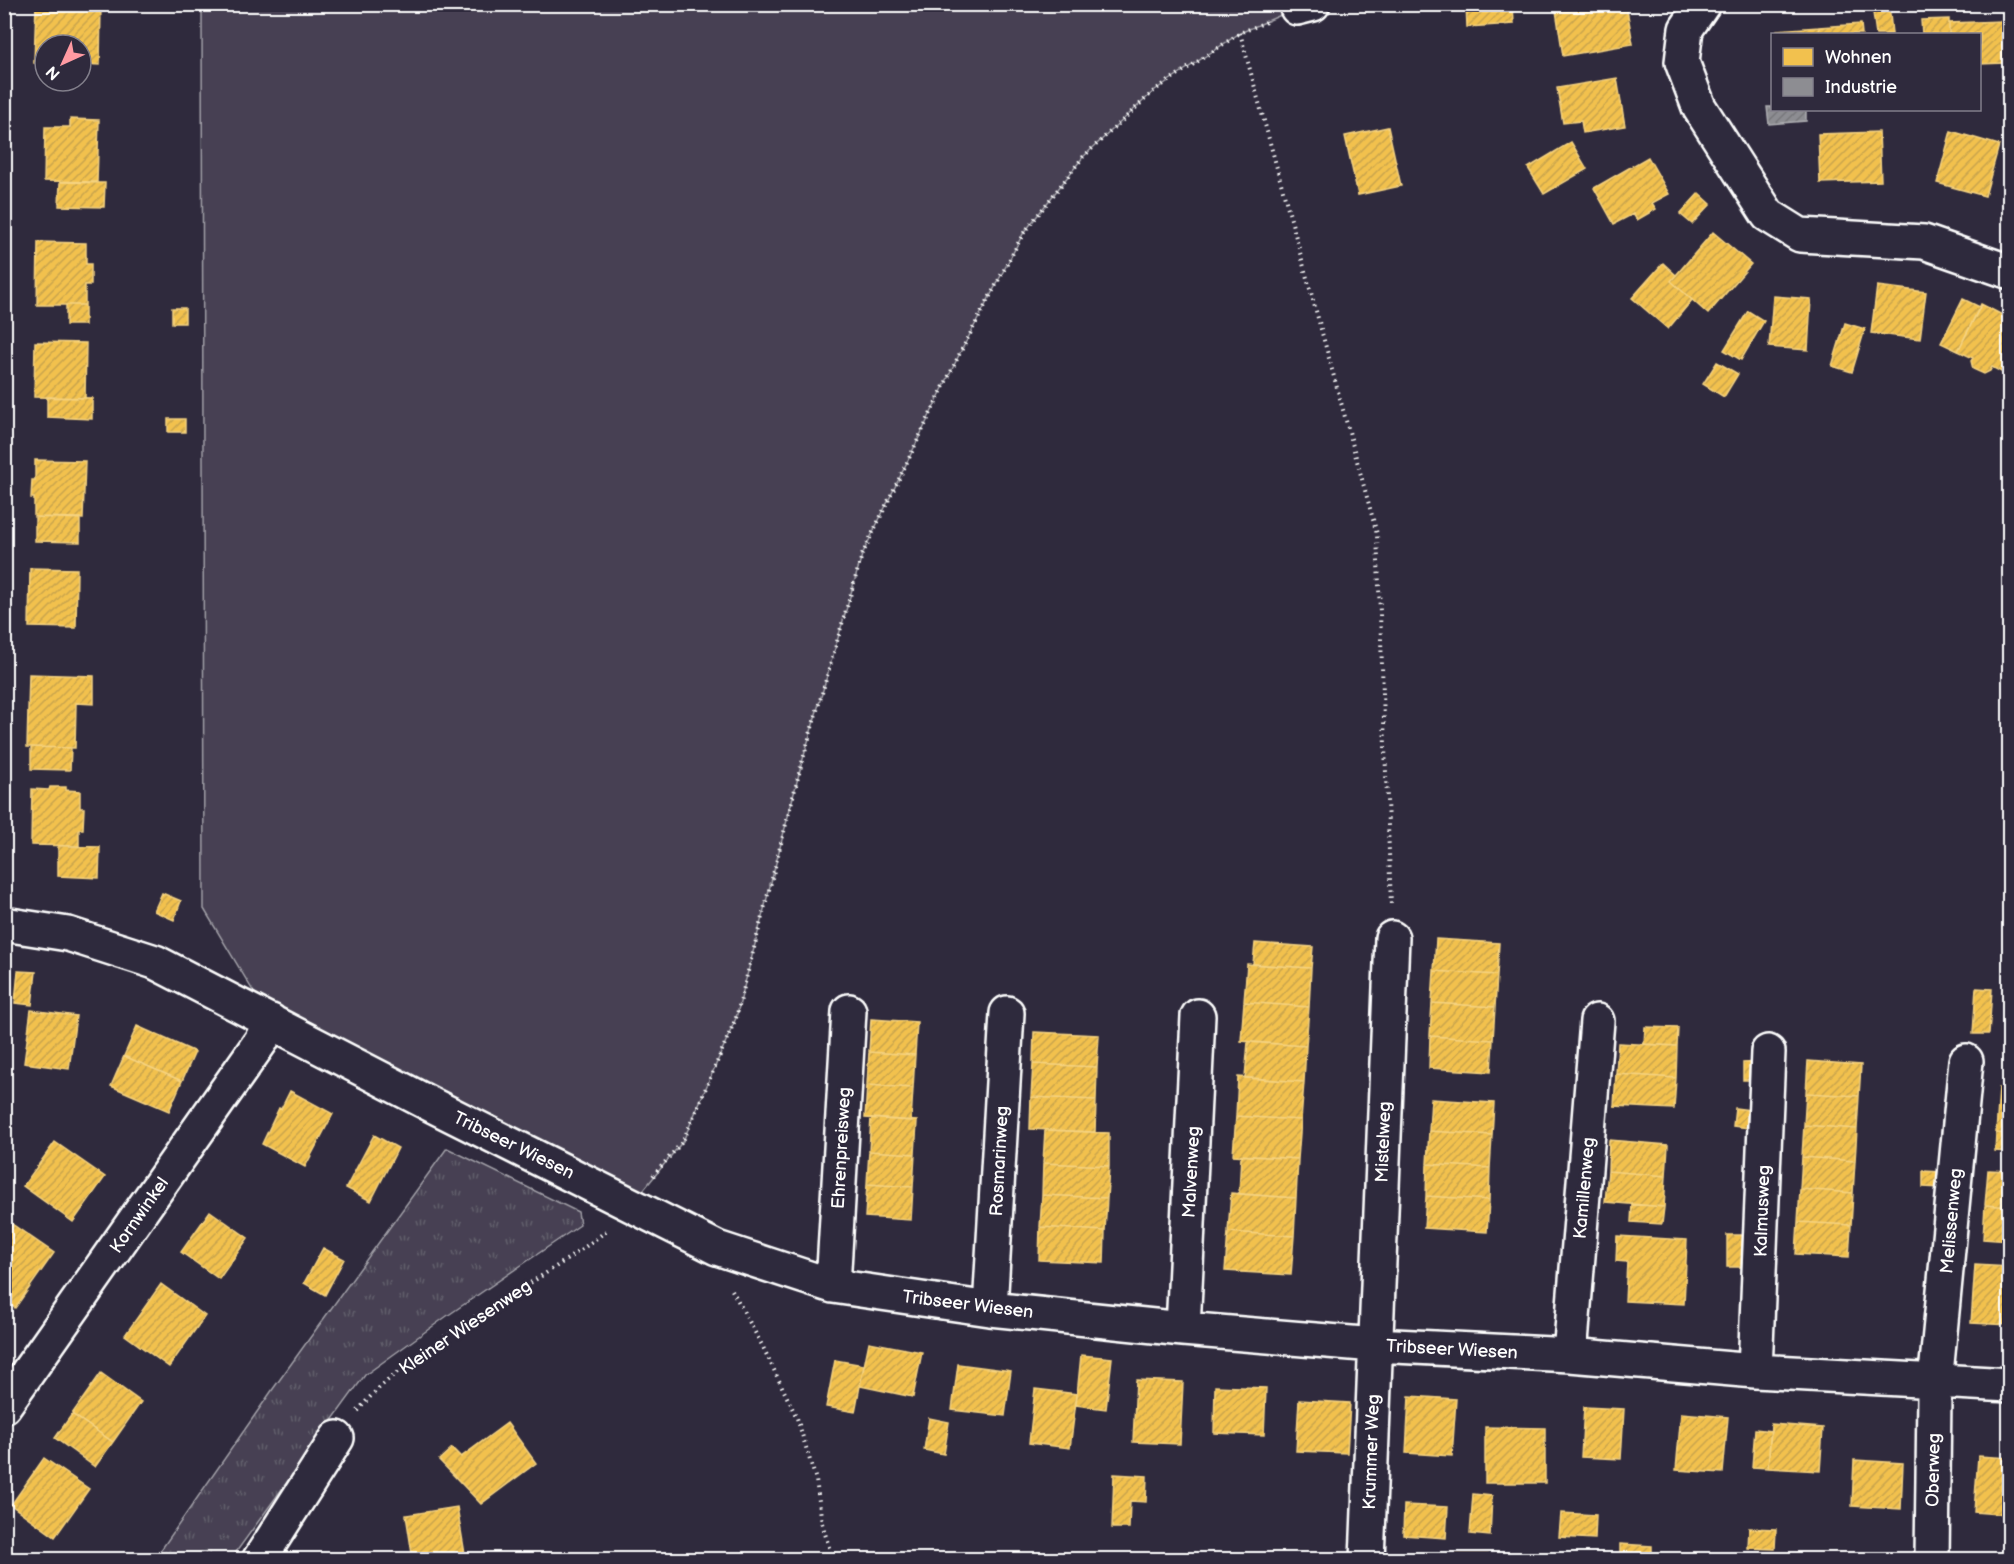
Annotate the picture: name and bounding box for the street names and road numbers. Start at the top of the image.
street label: Ehrenpreisweg [828,1087,855,1210]
street label: Mistelweg [1372,1101,1395,1183]
street label: Rosmarinweg [986,1105,1013,1217]
street label: Tribseer Wiesen [450,1107,578,1184]
street label: Malvenweg [1179,1126,1204,1218]
street label: Kamillenweg [1570,1136,1599,1240]
street label: Kalmusweg [1750,1165,1775,1258]
street label: Melissenweg [1936,1167,1967,1275]
street label: Kornwinkel [106,1173,173,1257]
street label: Kleiner Wiesenweg [395,1275,535,1379]
street label: Tribseer Wiesen [901,1286,1035,1323]
street label: Tribseer Wiesen [1386,1336,1518,1363]
street label: Krummer Weg [1359,1394,1384,1510]
street label: Oberweg [1922,1433,1945,1507]

